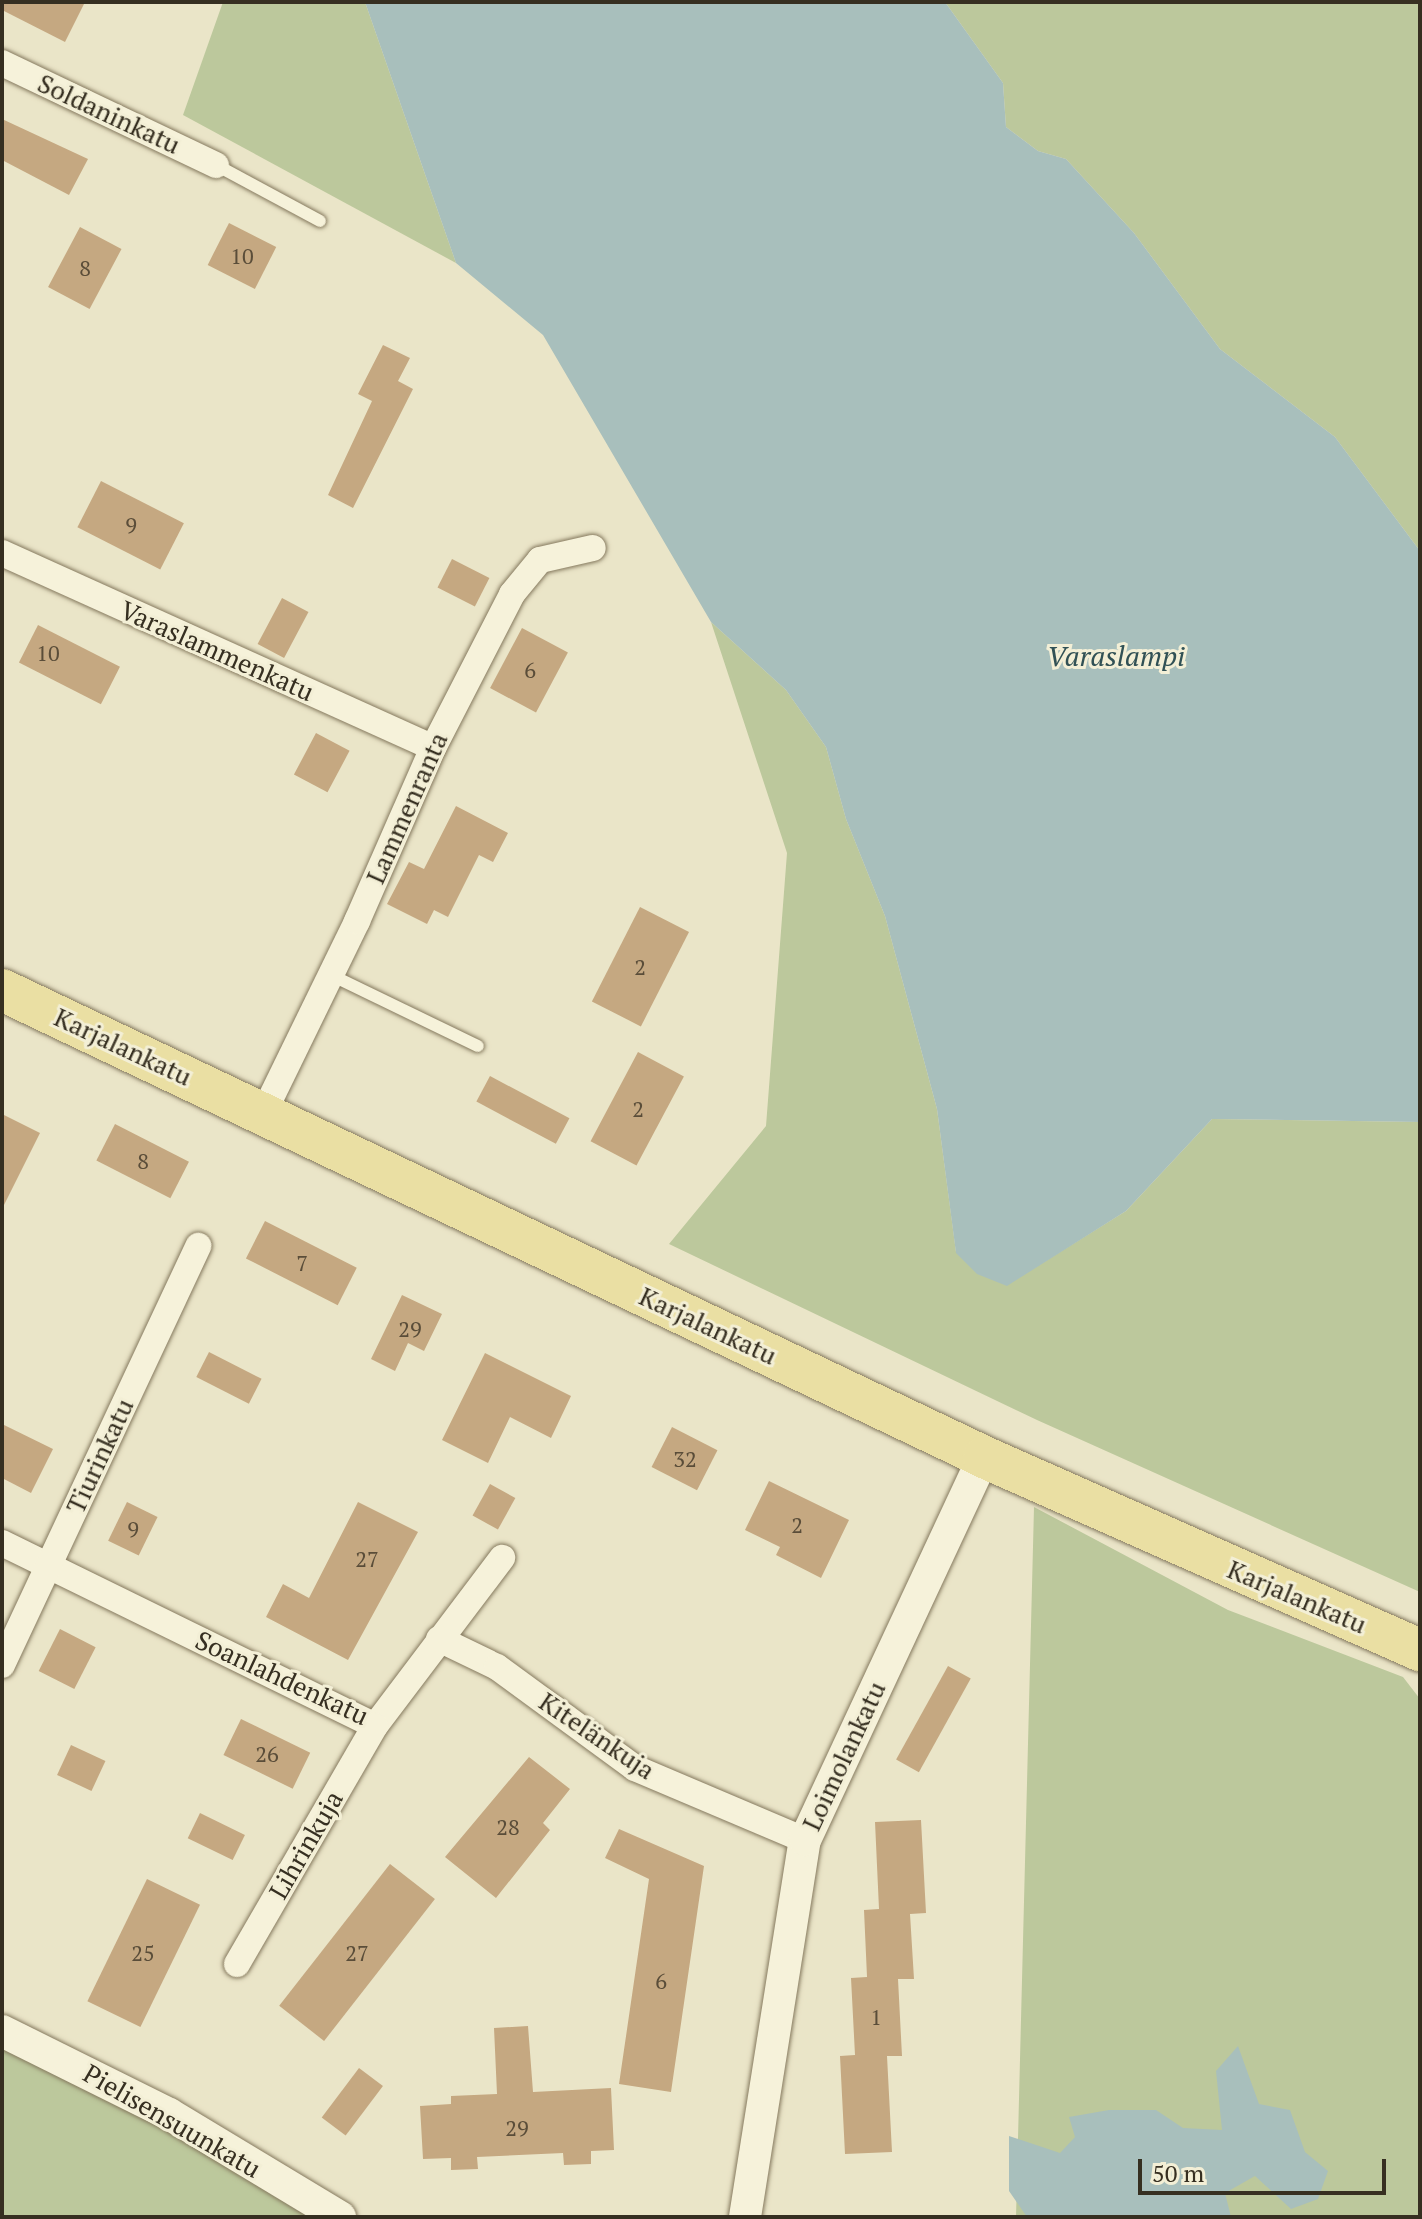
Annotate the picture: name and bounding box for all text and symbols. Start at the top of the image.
street label: Soldaninkatu [33,67,185,161]
house number: 10 [230,243,254,269]
house number: 8 [79,255,91,281]
house number: 9 [125,512,137,538]
street label: Varaslammenkatu [115,594,319,708]
water label: Varaslampi [1047,639,1185,673]
house number: 10 [36,640,60,666]
house number: 6 [524,657,536,683]
street label: Lammenranta [360,728,454,888]
house number: 2 [634,954,646,980]
street label: Karjalankatu [49,1002,197,1092]
house number: 2 [632,1096,644,1122]
house number: 8 [137,1148,149,1174]
house number: 7 [296,1250,308,1276]
street label: Karjalankatu [634,1281,782,1371]
house number: 29 [398,1316,422,1342]
street label: Tiurinkatu [60,1394,140,1518]
house number: 32 [673,1446,697,1472]
house number: 2 [791,1512,803,1538]
house number: 9 [127,1516,139,1542]
house number: 27 [355,1546,379,1572]
street label: Karjalankatu [1223,1554,1371,1640]
street label: Soanlahdenkatu [191,1624,373,1732]
street label: Loimolankatu [796,1677,892,1835]
street label: Kitelänkuja [533,1686,661,1786]
house number: 26 [255,1741,279,1767]
street label: Lihrinkuja [263,1785,349,1905]
house number: 28 [496,1814,520,1840]
house number: 25 [131,1940,155,1966]
house number: 27 [345,1940,369,1966]
house number: 6 [655,1968,667,1994]
house number: 1 [870,2004,882,2030]
street label: Pielisensuunkatu [78,2058,266,2184]
house number: 29 [505,2115,529,2141]
scale bar [1142,2143,1390,2193]
text: 50 m [1152,2157,1204,2189]

